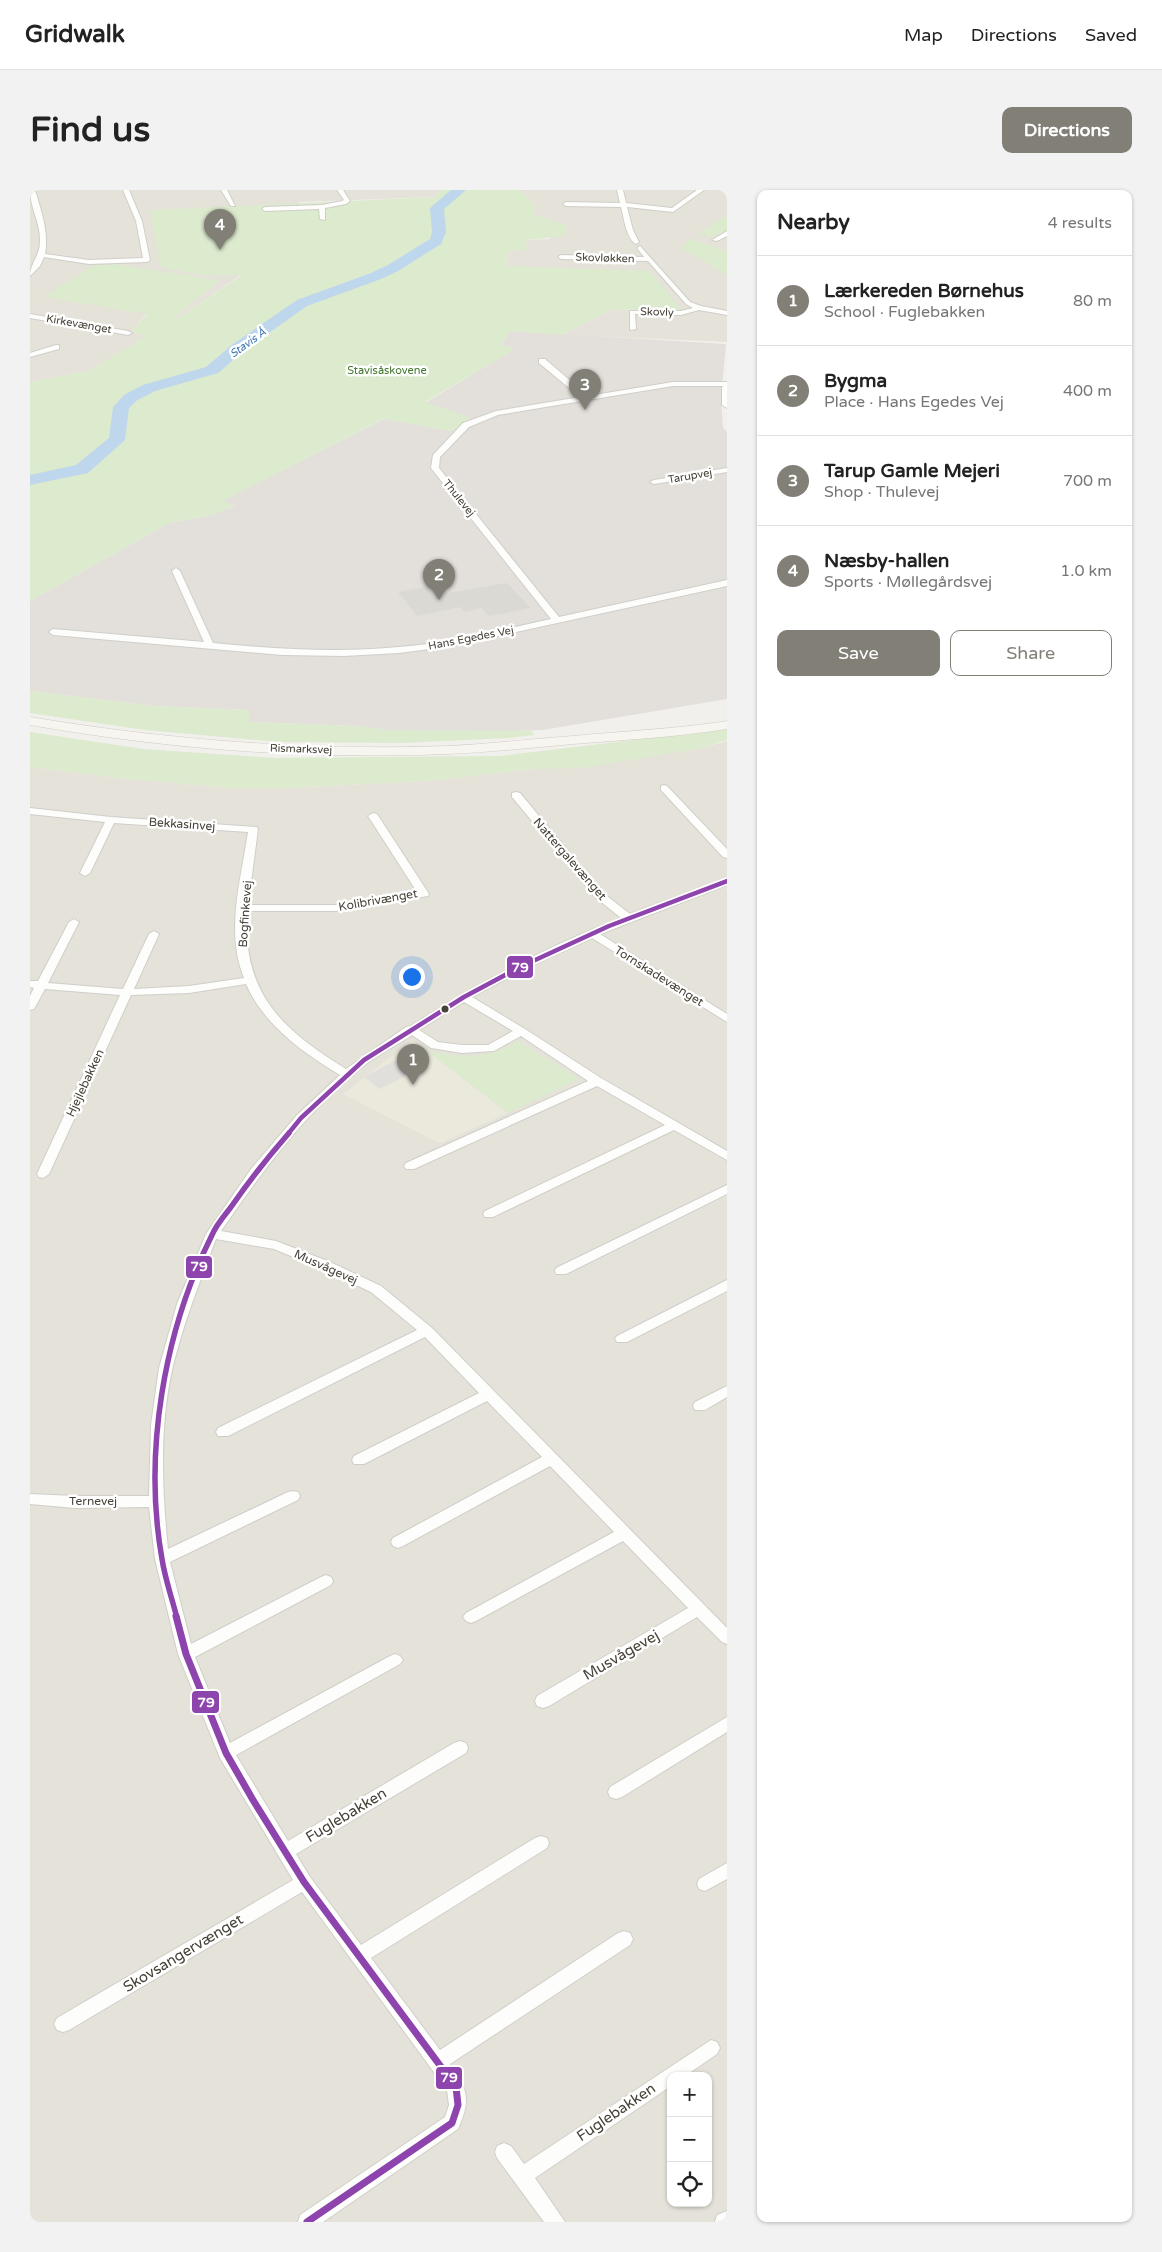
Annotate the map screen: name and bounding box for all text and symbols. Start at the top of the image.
text: Gridwalk [25,20,125,49]
text: Map [904,24,943,46]
text: Directions [971,24,1057,46]
text: Saved [1085,24,1137,46]
button: Directions [1002,107,1132,153]
text: Find us [30,109,150,151]
pin: 4 [204,209,236,250]
text: Nearby [777,210,850,235]
text: 4 results [1048,213,1112,233]
street label: Skovløkken [575,250,635,266]
text: Lærkereden Børnehus [824,280,1024,302]
text: 1 [788,291,798,311]
text: 80 m [1073,291,1112,311]
text: School · Fuglebakken [824,302,985,322]
street label: Skovly [640,305,674,319]
street label: Kirkevænget [45,312,113,336]
water label: Stavis Å [227,325,269,361]
park label: Stavisåskovene [347,364,427,377]
pin: 3 [569,369,601,410]
text: Bygma [824,370,887,392]
text: 2 [788,381,798,401]
text: 400 m [1063,381,1112,401]
text: Place · Hans Egedes Vej [824,392,1004,412]
text: Tarup Gamle Mejeri [824,460,1000,482]
street label: Tarupvej [667,466,713,486]
text: 3 [788,471,798,491]
text: 700 m [1063,471,1112,491]
street label: Thulevej [440,477,478,519]
text: Shop · Thulevej [824,482,939,502]
text: Næsby-hallen [824,550,949,572]
pin: 2 [423,559,455,600]
text: 4 [788,561,798,581]
text: 1.0 km [1060,561,1112,581]
text: Sports · Møllegårdsvej [824,572,992,592]
street label: Hans Egedes Vej [427,623,515,653]
button: Save [777,630,940,676]
button: Share [950,630,1112,676]
street label: Rismarksvej [270,741,333,757]
street label: Bekkasinvej [148,815,216,833]
street label: Nattergalevænget [531,815,610,903]
street label: Bogfinkevej [236,880,254,948]
street label: Kolibrivænget [337,886,419,914]
street label: Tornskadevænget [612,943,706,1009]
line badge: 79 [506,955,534,979]
text: 79 [511,959,529,976]
your location [399,964,425,990]
unlabelled marker [440,1004,450,1014]
pin: 1 [397,1044,429,1085]
street label: Hjejlebakken [63,1047,107,1119]
street label: Musvågevej [292,1247,360,1287]
line badge: 79 [185,1255,213,1279]
text: 79 [190,1258,208,1275]
street label: Ternevej [69,1494,117,1508]
street label: Musvågevej [580,1626,662,1684]
line badge: 79 [191,1690,220,1714]
text: 79 [197,1694,215,1711]
street label: Fuglebakken [302,1784,390,1846]
street label: Skovsangervænget [120,1910,247,1996]
line badge: 79 [435,2066,463,2090]
text: 79 [440,2069,458,2086]
map controls [667,2072,712,2207]
button: + [667,2072,712,2117]
street label: Fuglebakken [573,2079,659,2145]
button: − [667,2117,712,2162]
button: locate [667,2162,712,2207]

